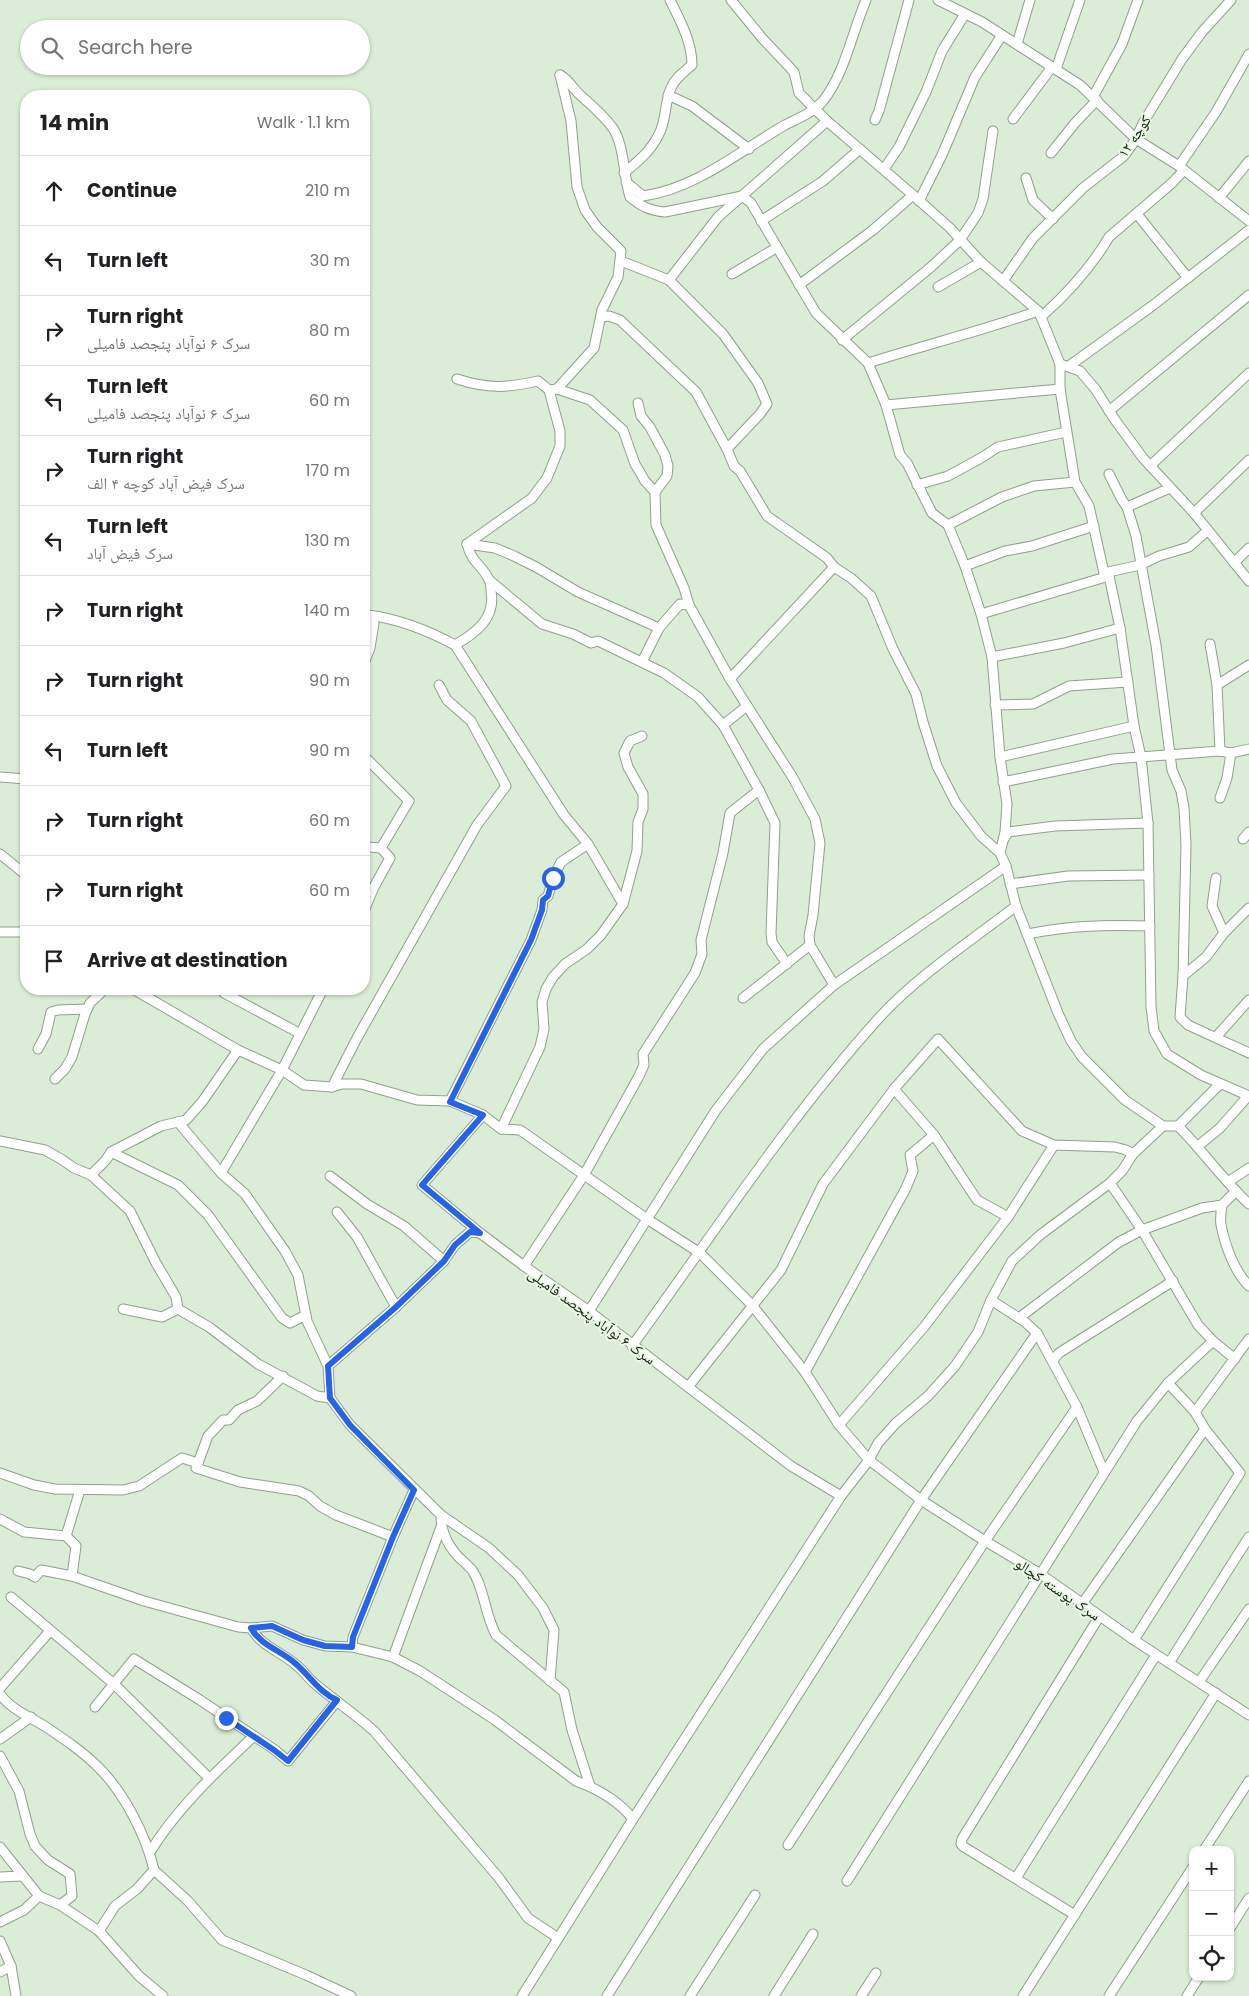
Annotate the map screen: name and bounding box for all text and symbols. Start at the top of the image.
search box [20,20,370,75]
icon: search [38,34,66,62]
text: Search here [78,34,192,61]
text: 14 min [40,108,109,137]
text: Walk · 1.1 km [257,111,350,134]
street label: کوچه ۱۲ [1112,111,1156,161]
icon: ahead [40,177,68,205]
text: Continue [87,177,177,204]
text: 210 m [305,179,350,202]
icon: left [40,247,68,275]
text: Turn left [87,247,168,274]
text: 30 m [310,249,350,272]
text: Turn right [87,303,183,330]
icon: right [40,317,68,345]
text: 80 m [309,319,350,342]
text: سرک ۶ نوآباد پنجصد فامیلی [87,332,250,355]
text: Turn left [87,373,168,400]
icon: left [40,387,68,415]
text: 60 m [309,389,350,412]
text: سرک ۶ نوآباد پنجصد فامیلی [87,402,250,425]
text: Turn right [87,443,183,470]
icon: right [40,457,68,485]
text: 170 m [305,459,350,482]
text: سرک فيض آباد کوچه ۴ الف [87,472,245,495]
text: Turn left [87,513,168,540]
icon: left [40,527,68,555]
text: 130 m [305,529,350,552]
text: سرک فيض آباد [87,542,173,565]
icon: right [40,597,68,625]
text: Turn right [87,597,183,624]
text: 140 m [304,599,350,622]
icon: right [40,667,68,695]
text: Turn right [87,667,183,694]
text: 90 m [309,669,350,692]
icon: left [40,737,68,765]
text: Turn left [87,737,168,764]
text: 90 m [309,739,350,762]
icon: right [40,807,68,835]
text: Turn right [87,807,183,834]
text: 60 m [309,809,350,832]
route start [542,867,565,890]
icon: right [40,877,68,905]
text: Turn right [87,877,183,904]
text: 60 m [309,879,350,902]
icon: arrive [40,947,68,975]
text: Arrive at destination [87,947,288,974]
street label: سرک ۶ نوآباد پنجصد فامیلی [524,1263,660,1370]
street label: سرک پوسته کچالو [1011,1553,1105,1626]
route end [215,1707,238,1730]
map controls [1189,1846,1234,1981]
button: + [1189,1846,1234,1891]
button: − [1189,1891,1234,1936]
button: locate [1189,1936,1234,1981]

